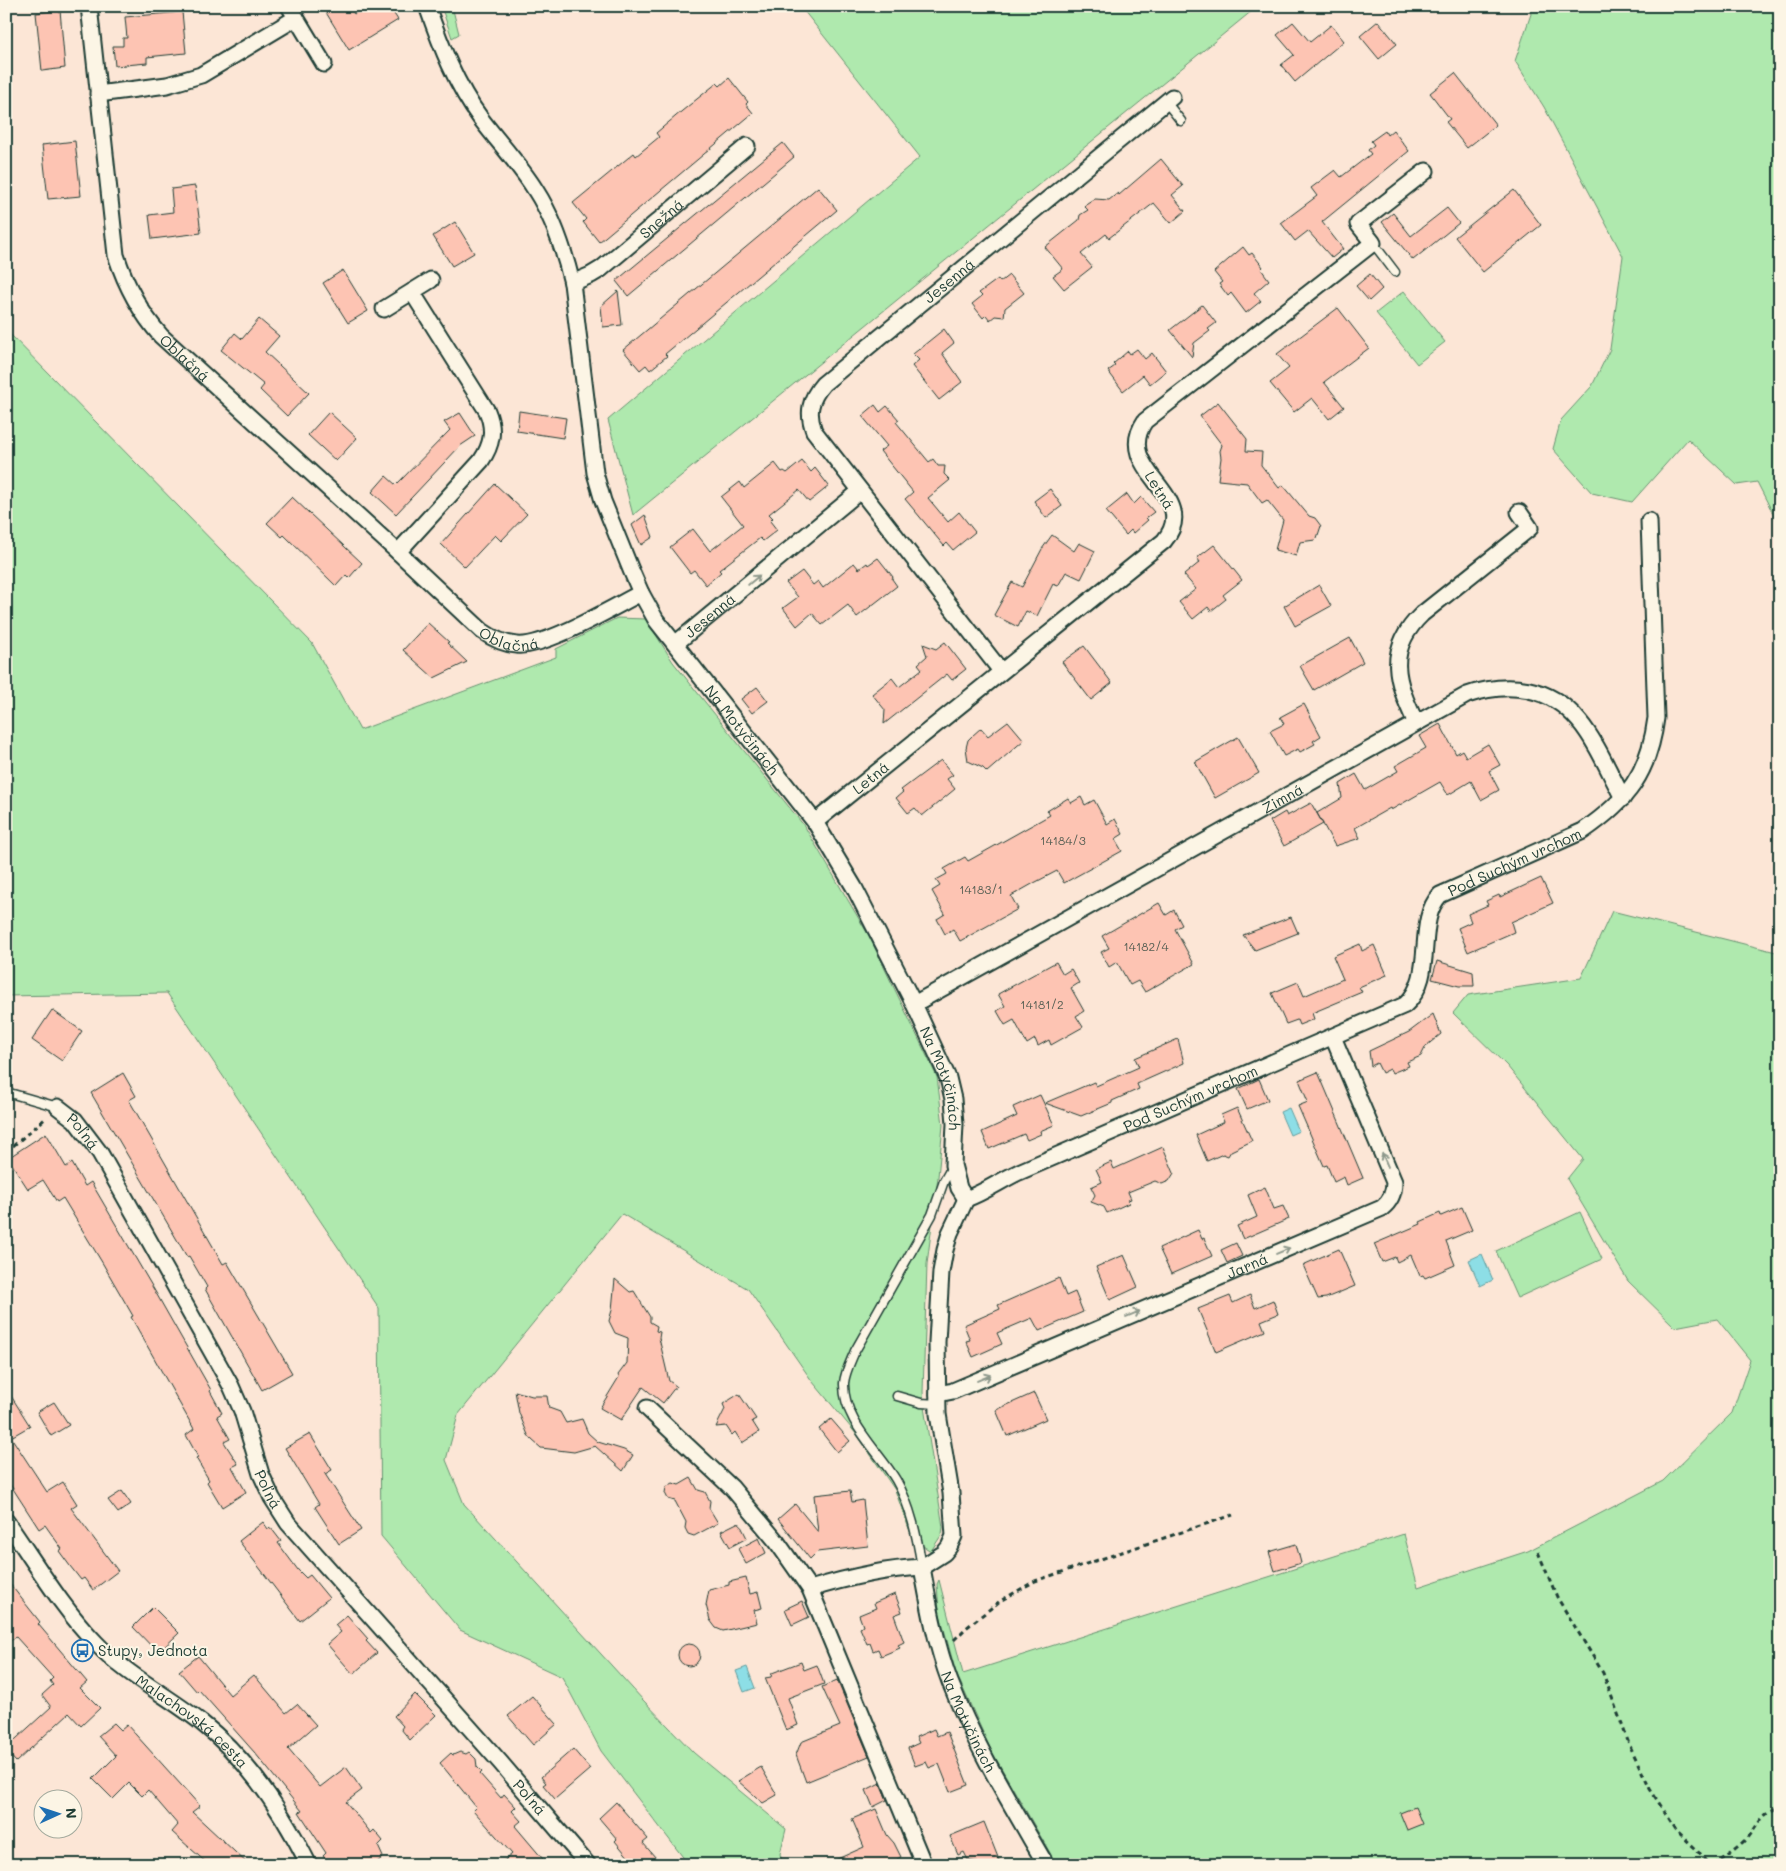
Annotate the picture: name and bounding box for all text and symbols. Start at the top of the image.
street label: Snežná [635,194,688,243]
street label: Jesenná [919,254,978,307]
street label: Oblačná [155,330,214,386]
street label: Letná [1141,467,1179,513]
one-way arrow [747,574,760,585]
street label: Jesenná [680,588,739,642]
street label: Oblačná [475,622,541,655]
street label: Na Motyčinách [701,681,784,779]
street label: Letná [848,757,893,798]
street label: Zimná [1258,779,1307,818]
street label: Pod Suchým vrchom [1444,823,1585,900]
house number: 14184/3 [1040,832,1086,848]
house number: 14183/1 [959,881,1003,897]
house number: 14182/4 [1123,938,1169,954]
house number: 14181/2 [1020,996,1064,1012]
street label: Na Motyčinách [916,1023,965,1131]
street label: Pod Suchým vrchom [1120,1060,1260,1136]
street label: Poľná [63,1108,104,1153]
one-way arrow [1380,1153,1389,1168]
one-way arrow [1275,1245,1290,1255]
street label: Jarná [1223,1248,1271,1283]
one-way arrow [1125,1309,1140,1319]
one-way arrow [976,1373,991,1383]
street label: Poľná [250,1466,286,1513]
bus stop icon: Stupy, Jednota [70,1638,94,1662]
place label: Stupy, Jednota [98,1640,208,1660]
street label: Na Motyčinách [937,1668,1001,1775]
street label: Malachovská cesta [132,1670,253,1772]
street label: Poľná [509,1775,551,1819]
north arrow [32,1788,82,1838]
text: N [62,1807,81,1819]

